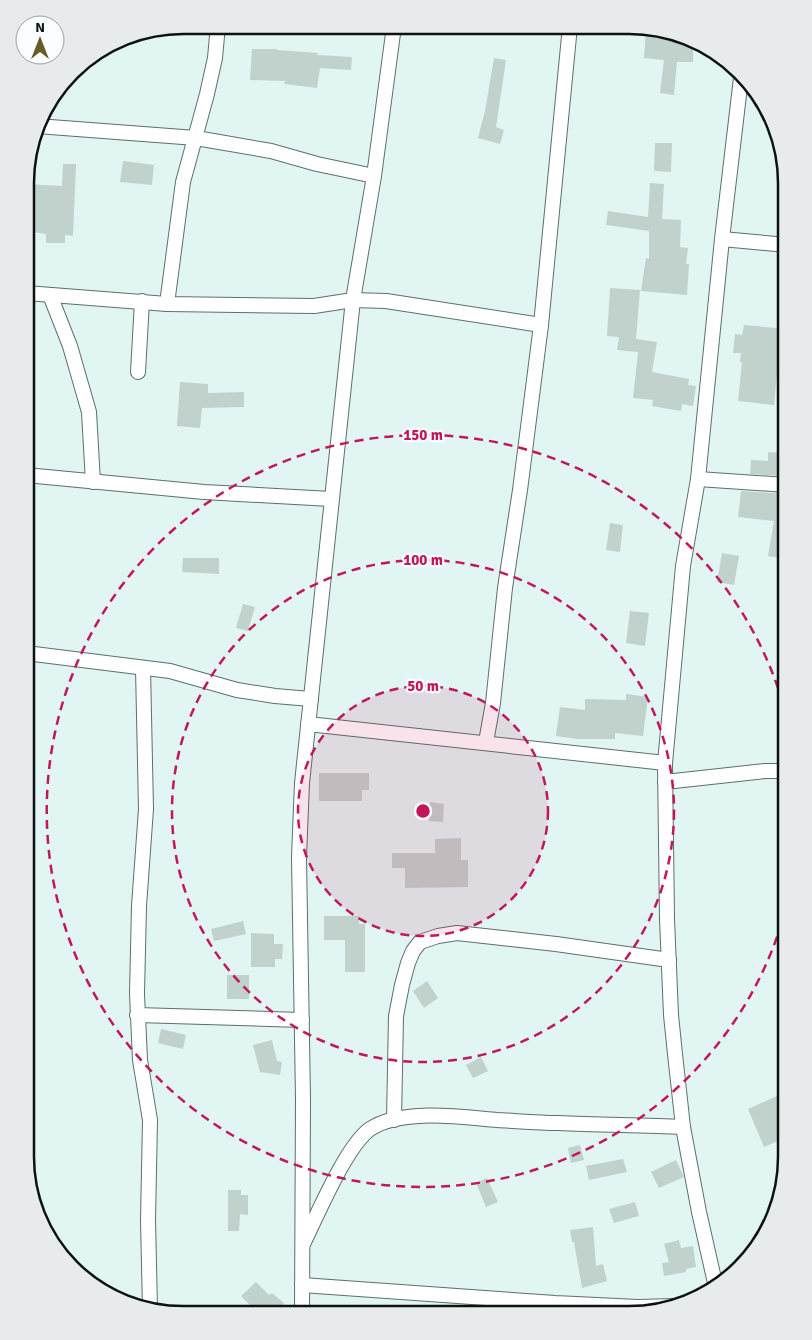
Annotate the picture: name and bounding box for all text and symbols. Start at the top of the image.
north arrow [15,15,65,65]
text: N [35,19,45,36]
text: 150 m [403,426,443,444]
text: 100 m [403,551,443,569]
text: 50 m [407,677,439,695]
centre of rings [414,802,432,820]

